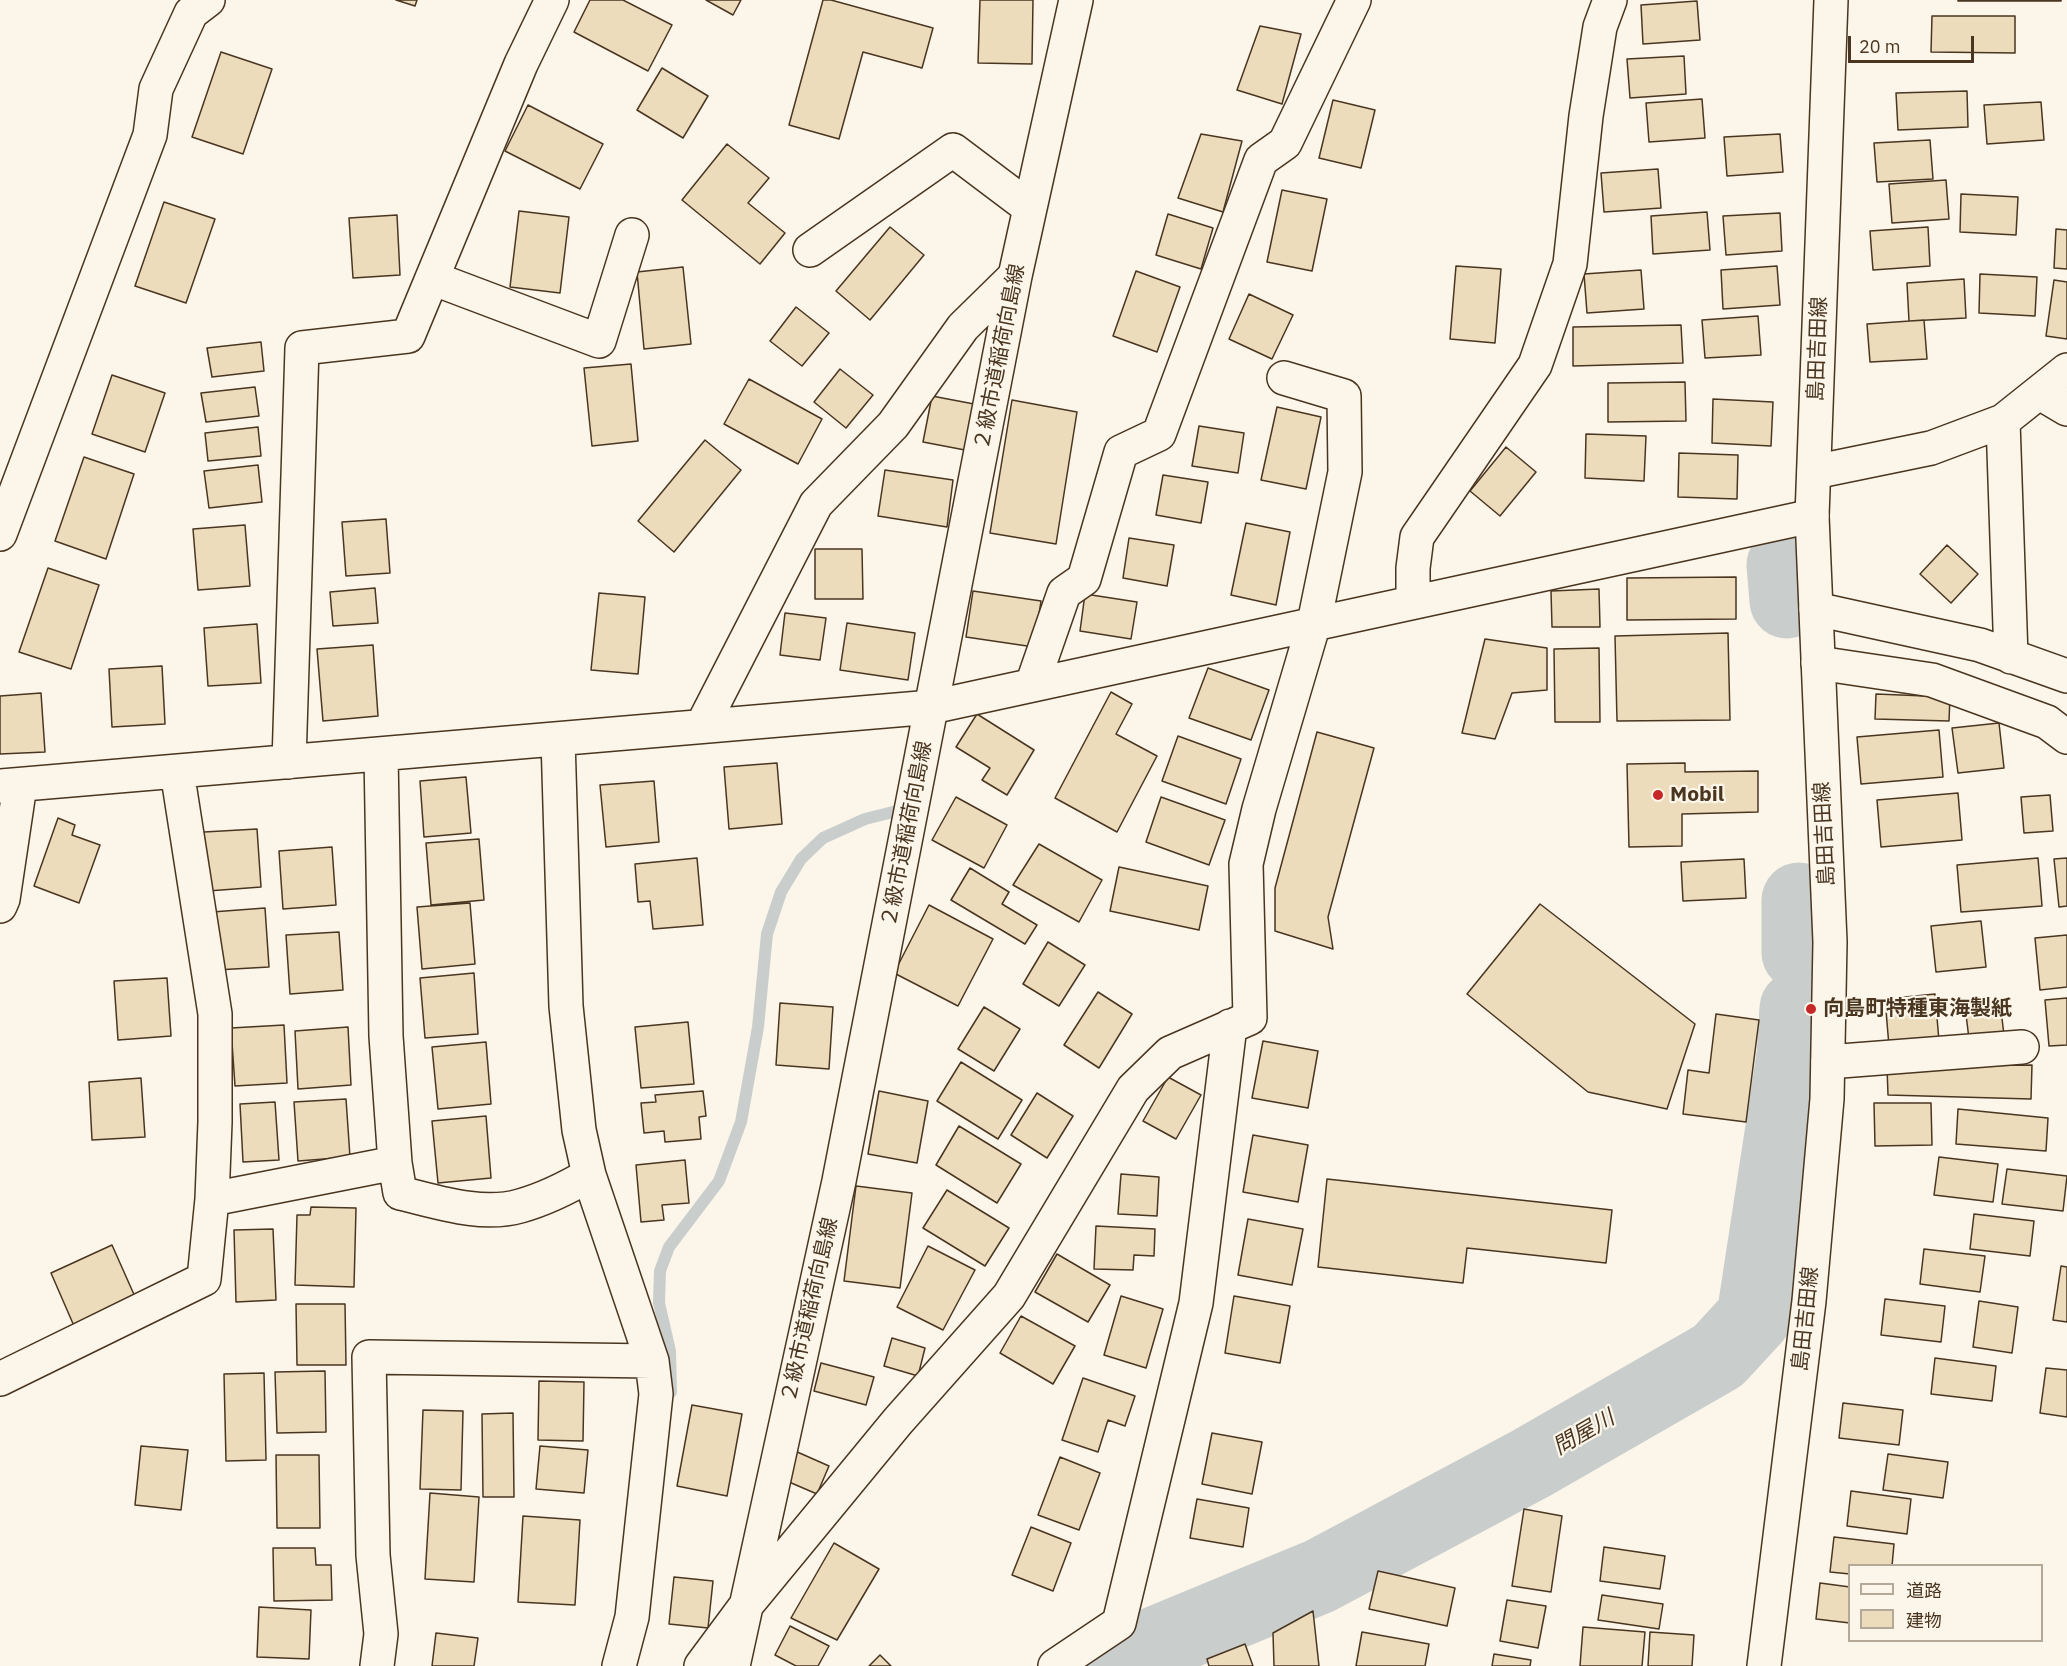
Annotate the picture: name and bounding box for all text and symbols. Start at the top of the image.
scale bar [1851,24,1977,62]
text: 20 m [1859,35,1901,58]
street label: ２級市道稲荷向島線 [970,262,1030,452]
street label: 島田吉田線 [1804,296,1832,402]
street label: ２級市道稲荷向島線 [877,739,937,929]
street label: 島田吉田線 [1810,781,1840,887]
place label: Mobil [1670,782,1724,808]
marker: Mobil [1651,788,1665,802]
place label: 向島町特種東海製紙 [1823,996,2012,1022]
marker: 向島町特種東海製紙 [1804,1002,1818,1016]
street label: ２級市道稲荷向島線 [776,1215,844,1405]
street label: 島田吉田線 [1788,1265,1824,1373]
water label: 問屋川 [1549,1405,1619,1461]
legend [1848,1564,2043,1642]
text: 道路 [1906,1579,1942,1602]
text: 建物 [1906,1609,1942,1632]

